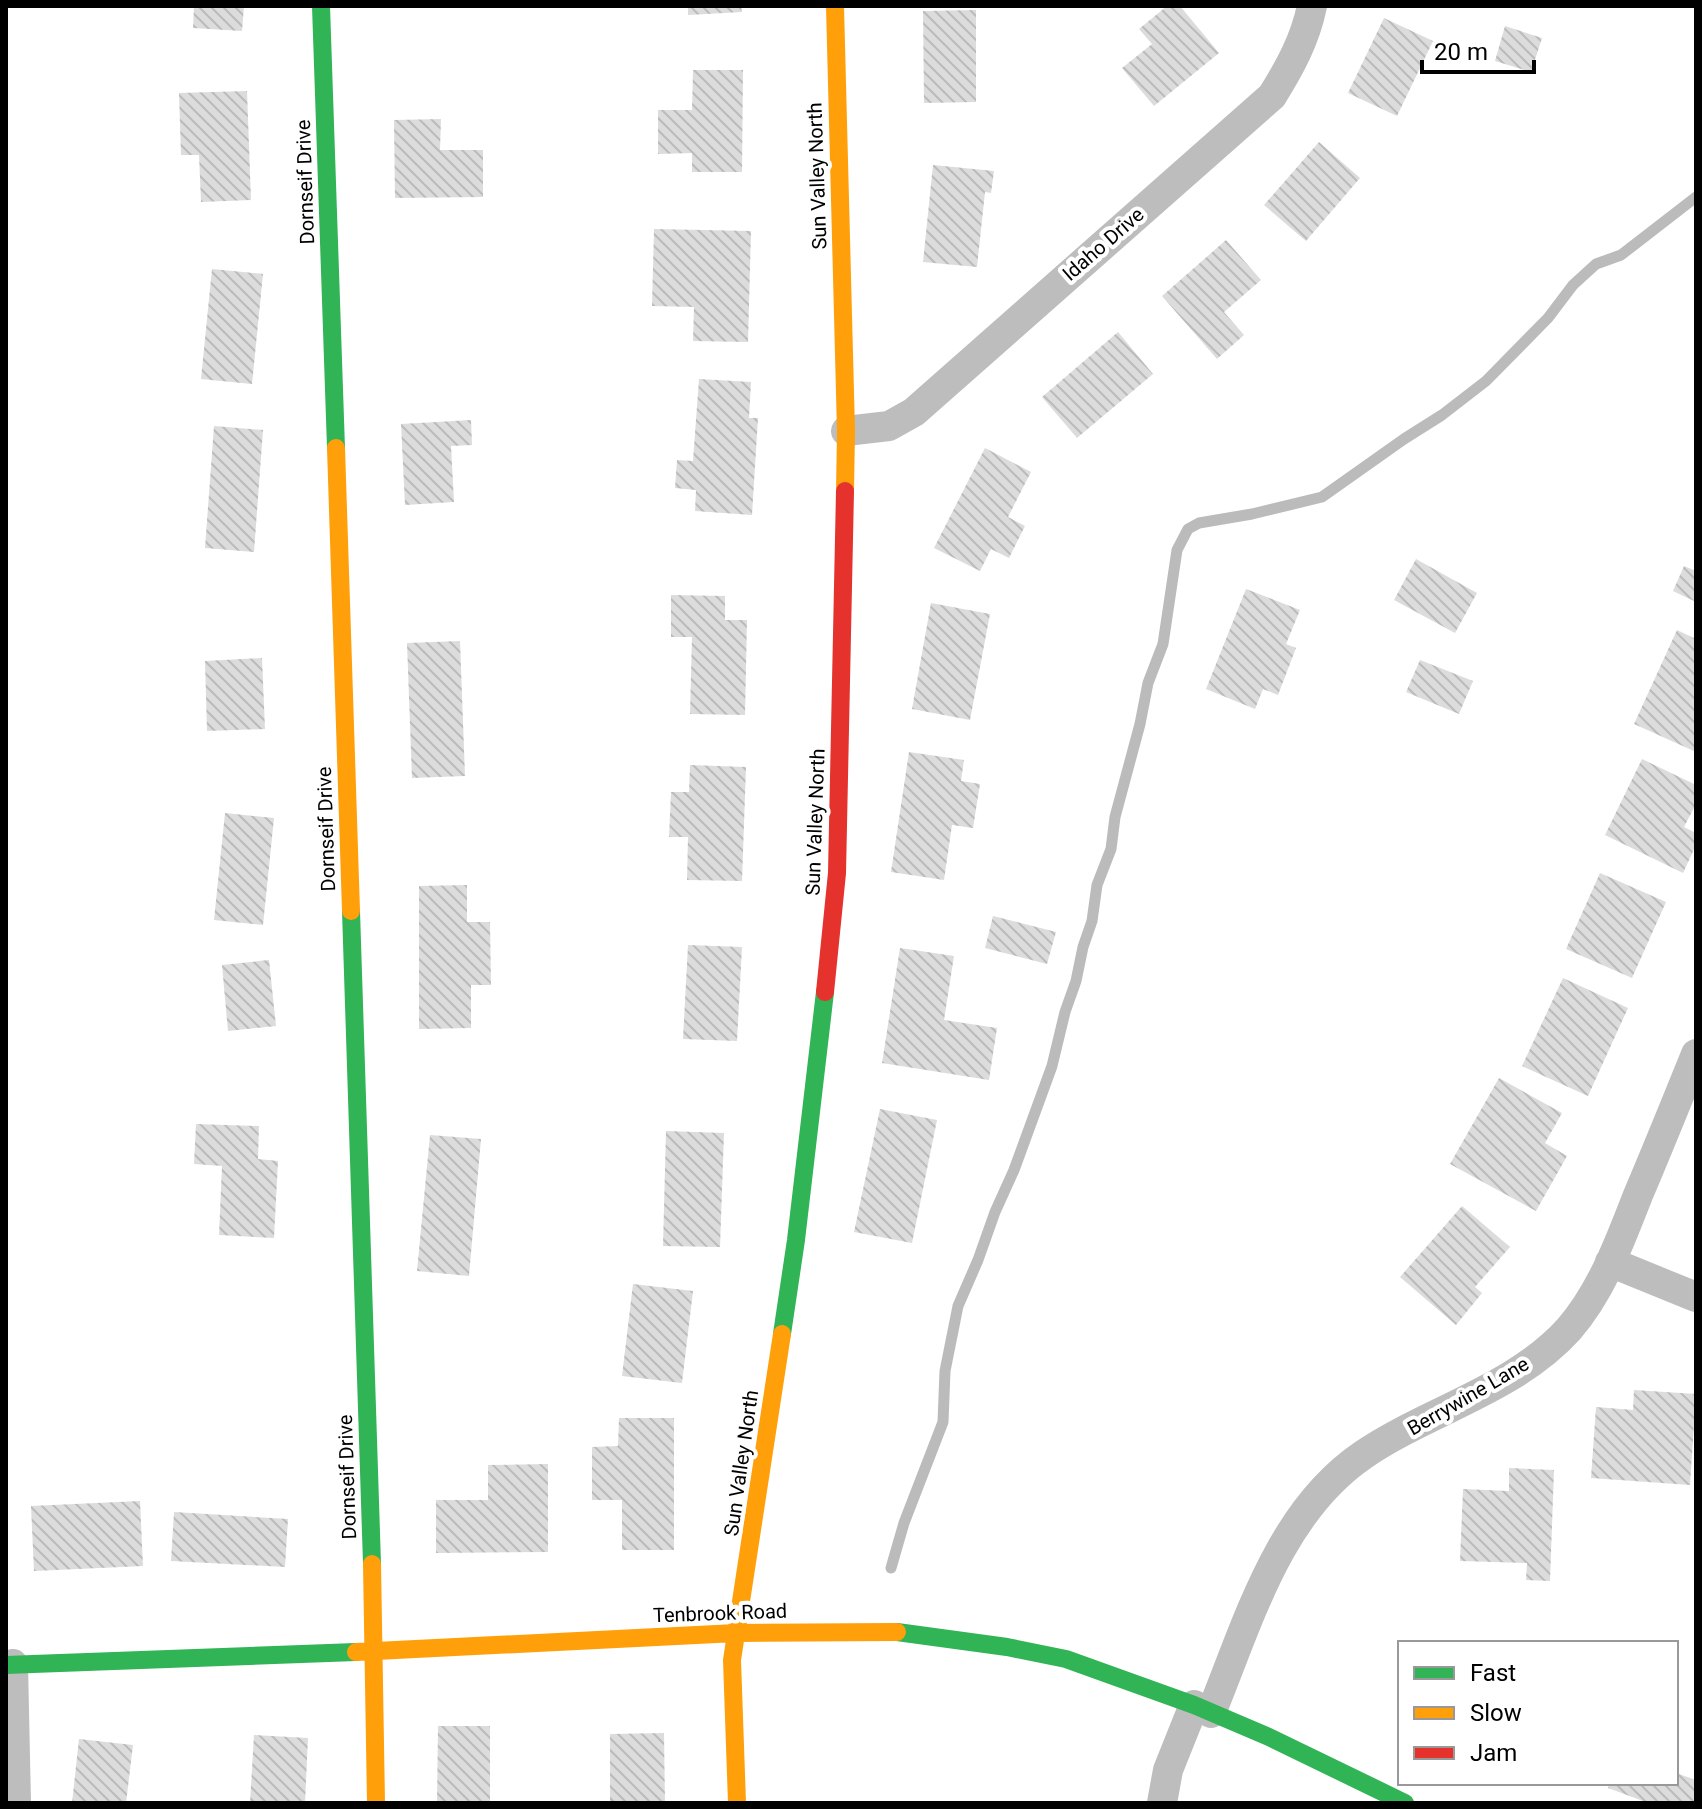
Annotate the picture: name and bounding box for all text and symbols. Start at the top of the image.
scale bar [1422,24,1534,74]
text: 20 m [1434,38,1488,66]
street label: Sun Valley North [802,102,832,250]
street label: Dornseif Drive [291,119,319,245]
street label: Idaho Drive [1057,202,1149,286]
street label: Sun Valley North [800,748,830,896]
street label: Dornseif Drive [312,766,340,892]
street label: Berrywine Lane [1403,1352,1533,1440]
street label: Sun Valley North [719,1388,763,1538]
street label: Dornseif Drive [333,1414,361,1540]
street label: Tenbrook Road [653,1599,787,1627]
legend [1398,1641,1678,1785]
text: Fast [1470,1659,1516,1687]
text: Slow [1470,1699,1522,1727]
text: Jam [1470,1739,1517,1767]

